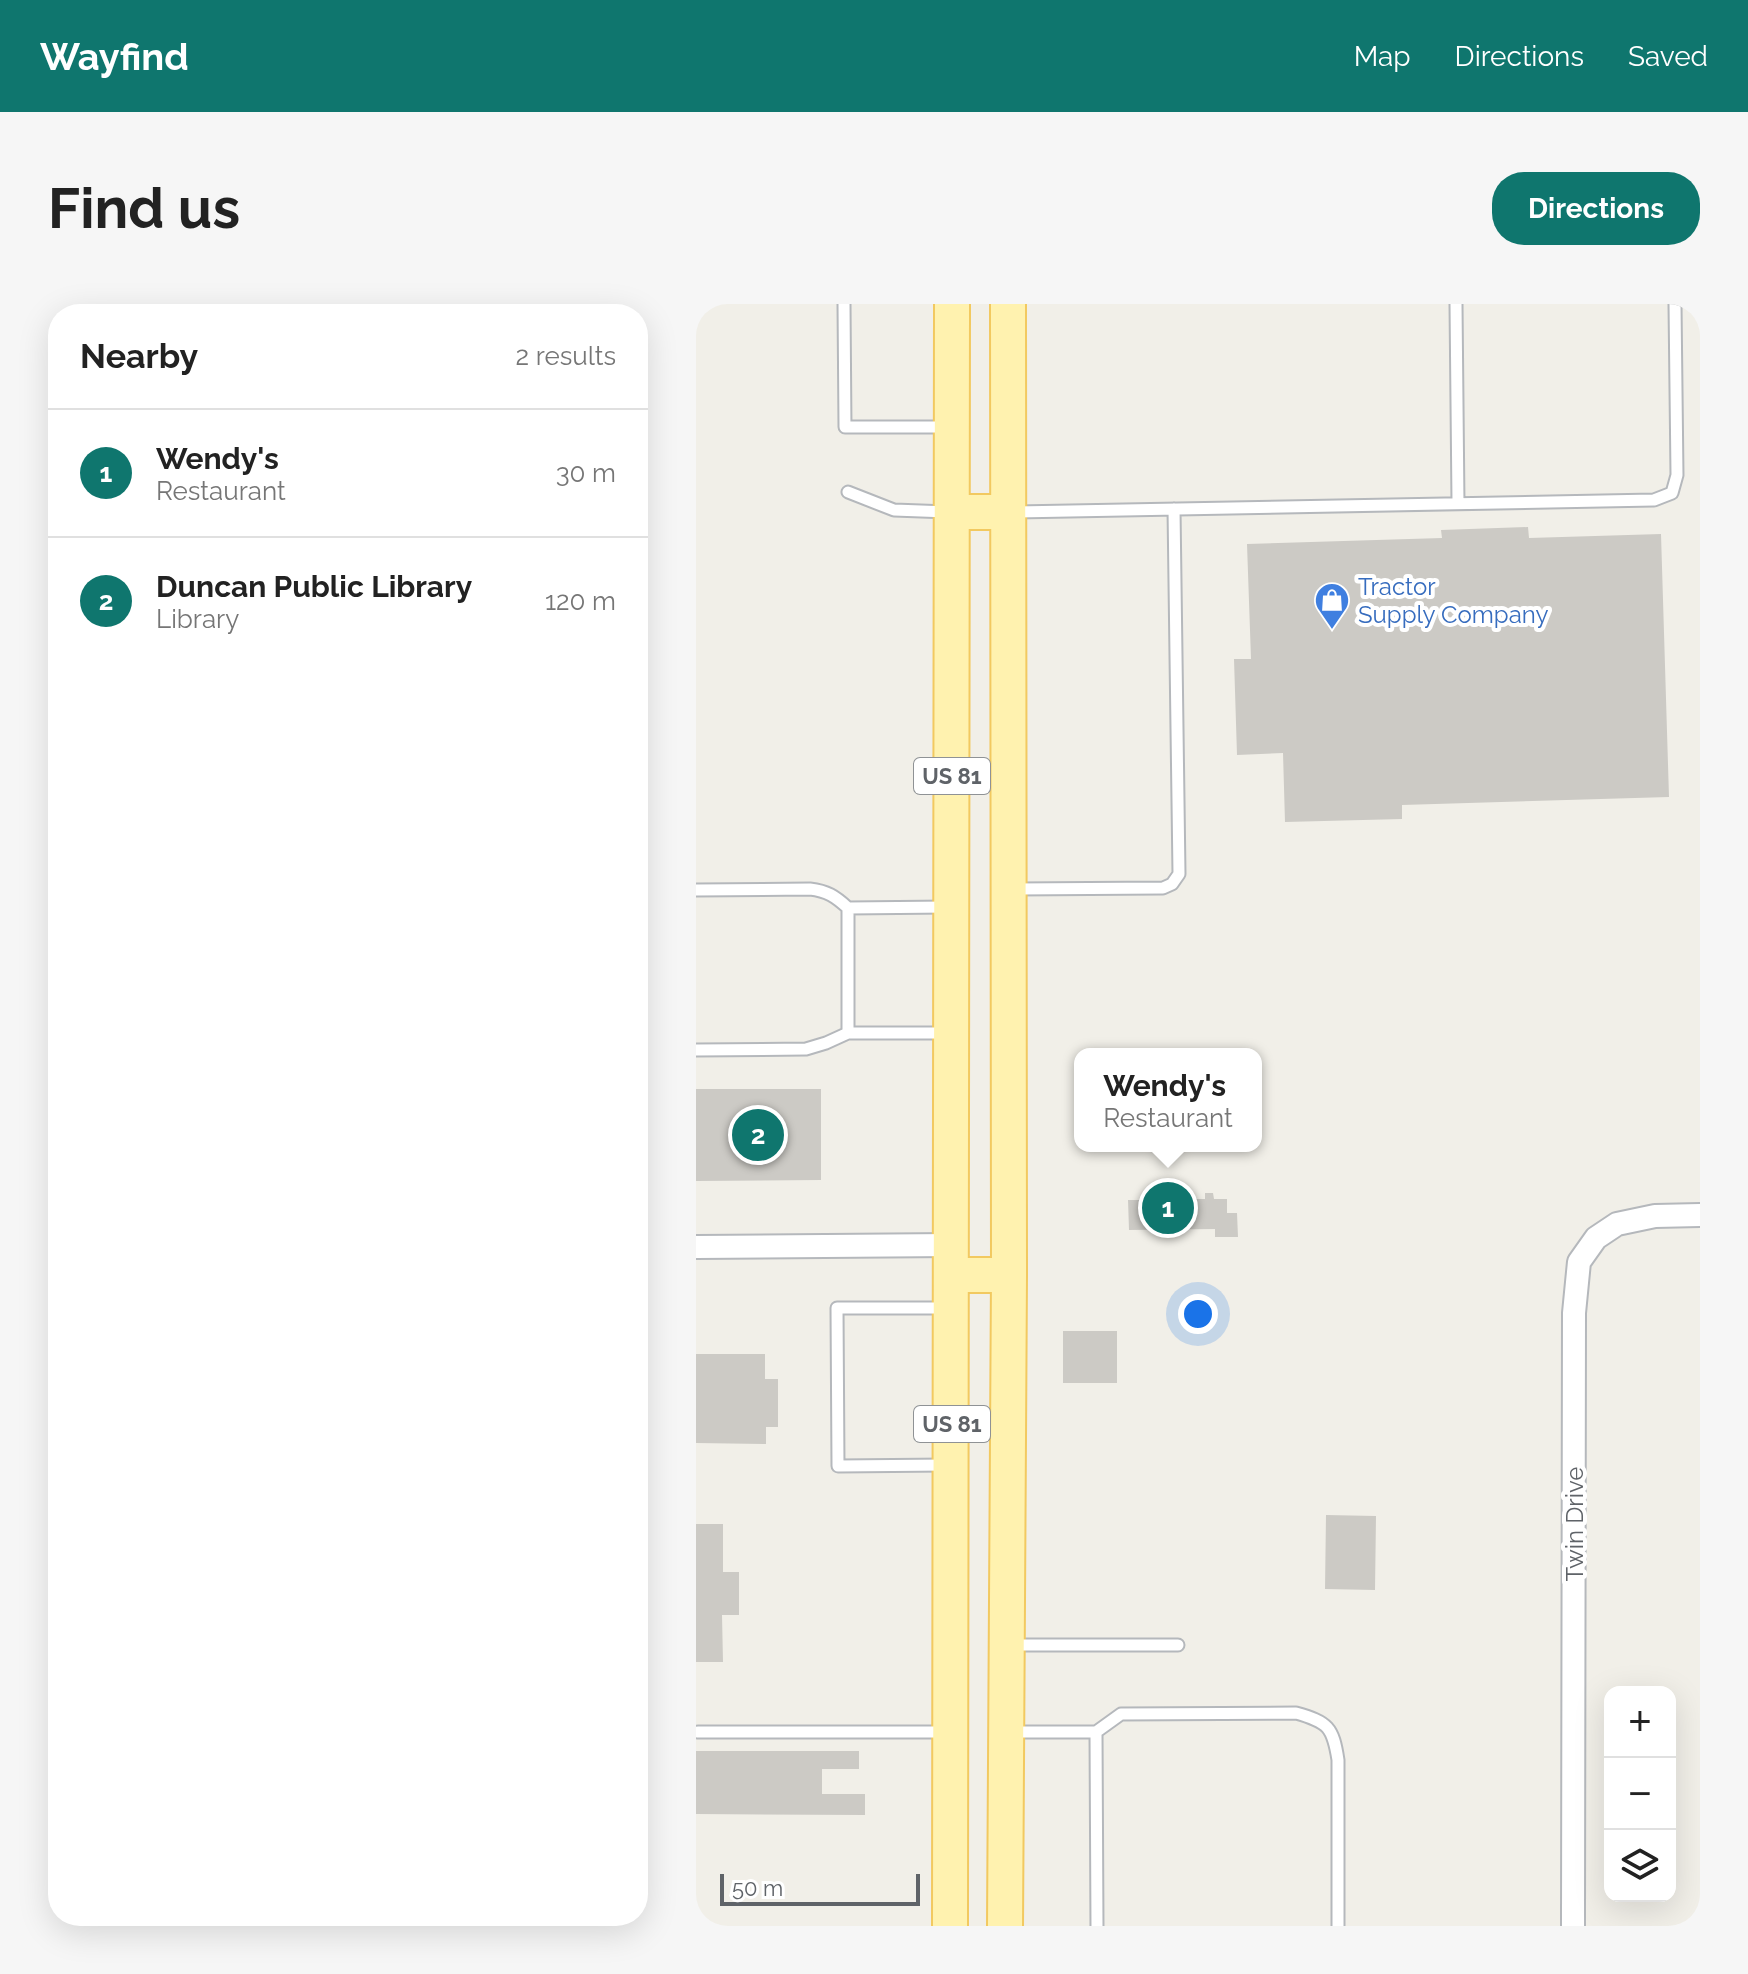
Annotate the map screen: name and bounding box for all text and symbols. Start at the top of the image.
text: Wayfind [40,34,189,79]
text: Map [1354,40,1411,73]
text: Directions [1455,40,1584,73]
text: Saved [1628,40,1708,73]
button: Directions [1492,172,1700,245]
text: Find us [48,175,240,241]
text: Nearby [80,336,198,376]
text: 2 results [516,341,616,371]
text: Wendy's [156,441,279,476]
text: 1 [100,458,112,488]
text: 30 m [556,458,616,488]
text: Restaurant [156,476,286,506]
text: Duncan Public Library [156,569,472,604]
place label: Tractor Supply Company [1358,572,1548,629]
shop icon: Tractor Supply Company [1313,581,1351,631]
text: 2 [99,586,113,616]
text: 120 m [545,586,616,616]
text: Library [156,604,239,634]
road number: US 81 [914,758,990,794]
popup [1074,1048,1262,1152]
text: Wendy's [1103,1068,1226,1103]
text: Restaurant [1103,1103,1233,1133]
pin: 2 [732,1105,784,1165]
pin: 1 [1142,1178,1194,1238]
your location [1178,1294,1218,1334]
road number: US 81 [914,1406,990,1442]
street label: Twin Drive [1560,1467,1589,1581]
map controls [1604,1686,1676,1902]
button: + [1604,1686,1676,1758]
button: − [1604,1758,1676,1830]
button: layers [1604,1830,1676,1902]
scale bar [720,1870,920,1906]
text: 50 m [732,1875,783,1901]

